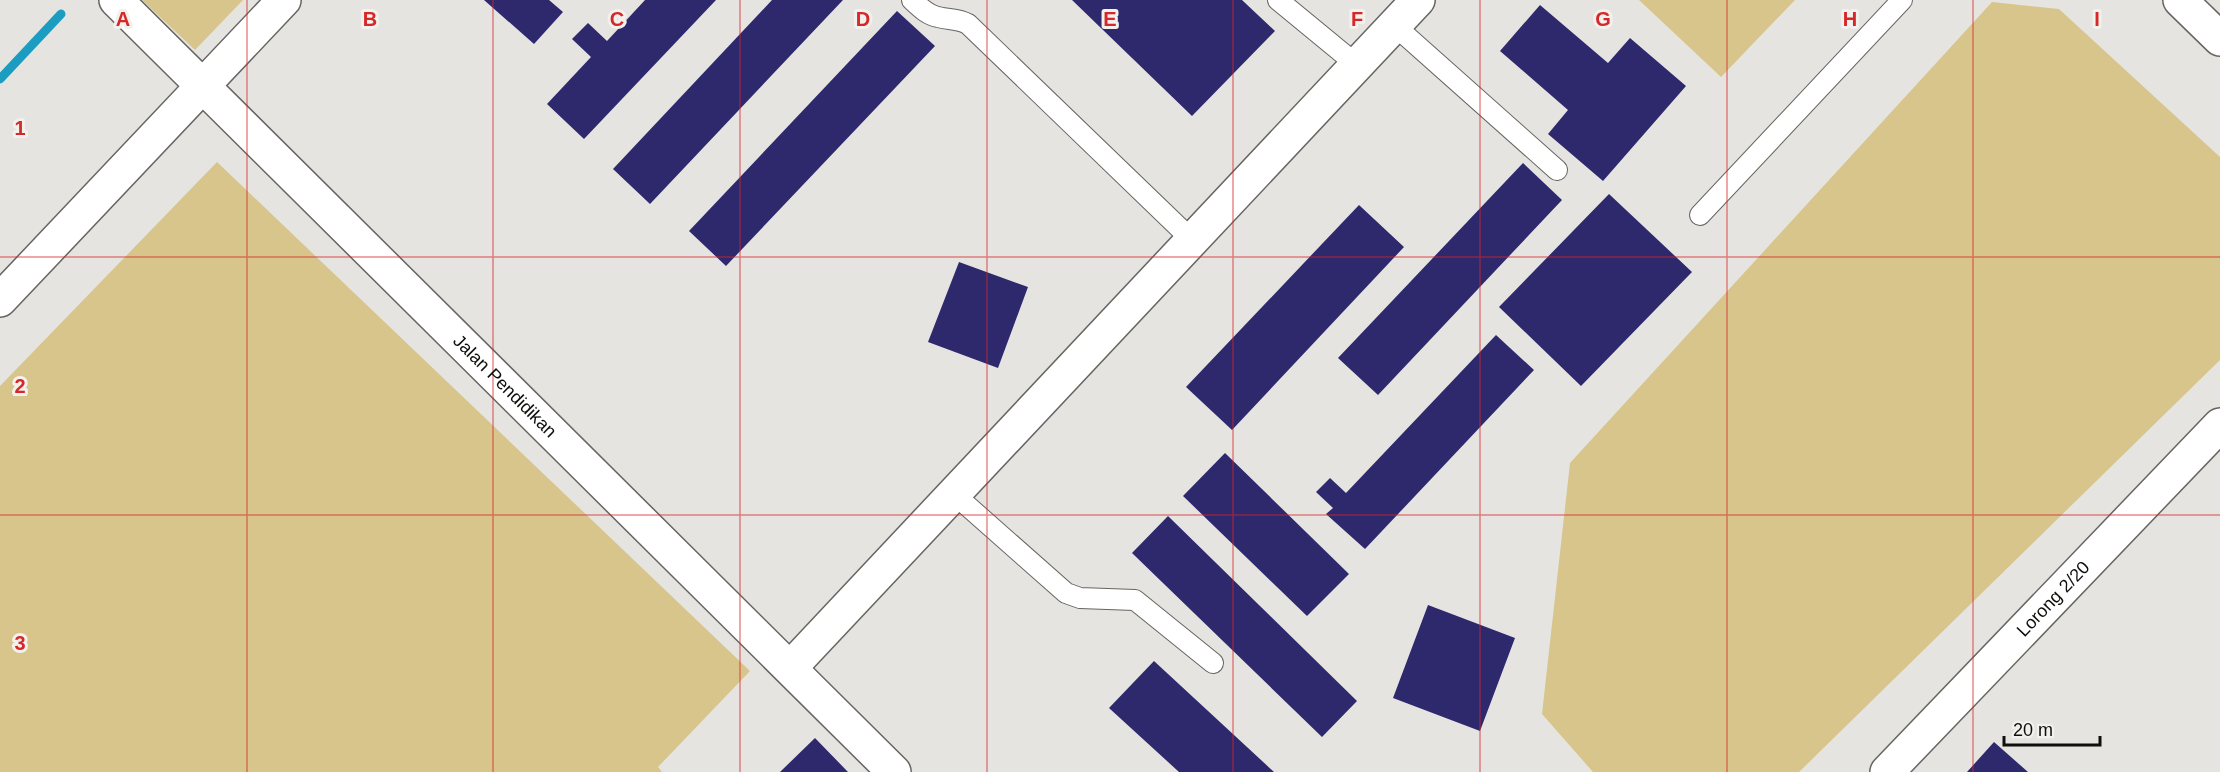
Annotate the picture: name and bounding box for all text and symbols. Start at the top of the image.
text: A [116,8,130,30]
text: B [363,8,377,30]
text: C [610,8,624,30]
text: D [856,8,870,30]
text: E [1103,8,1117,30]
text: F [1351,8,1363,30]
text: G [1595,8,1611,30]
text: H [1843,8,1857,30]
text: I [2094,8,2100,30]
text: 1 [14,117,26,139]
street label: Jalan Pendidikan [449,331,561,441]
text: 2 [14,375,26,397]
street label: Lorong 2/20 [2013,557,2094,640]
text: 3 [14,632,26,654]
scale bar [2004,709,2100,747]
text: 20 m [2013,720,2053,740]

